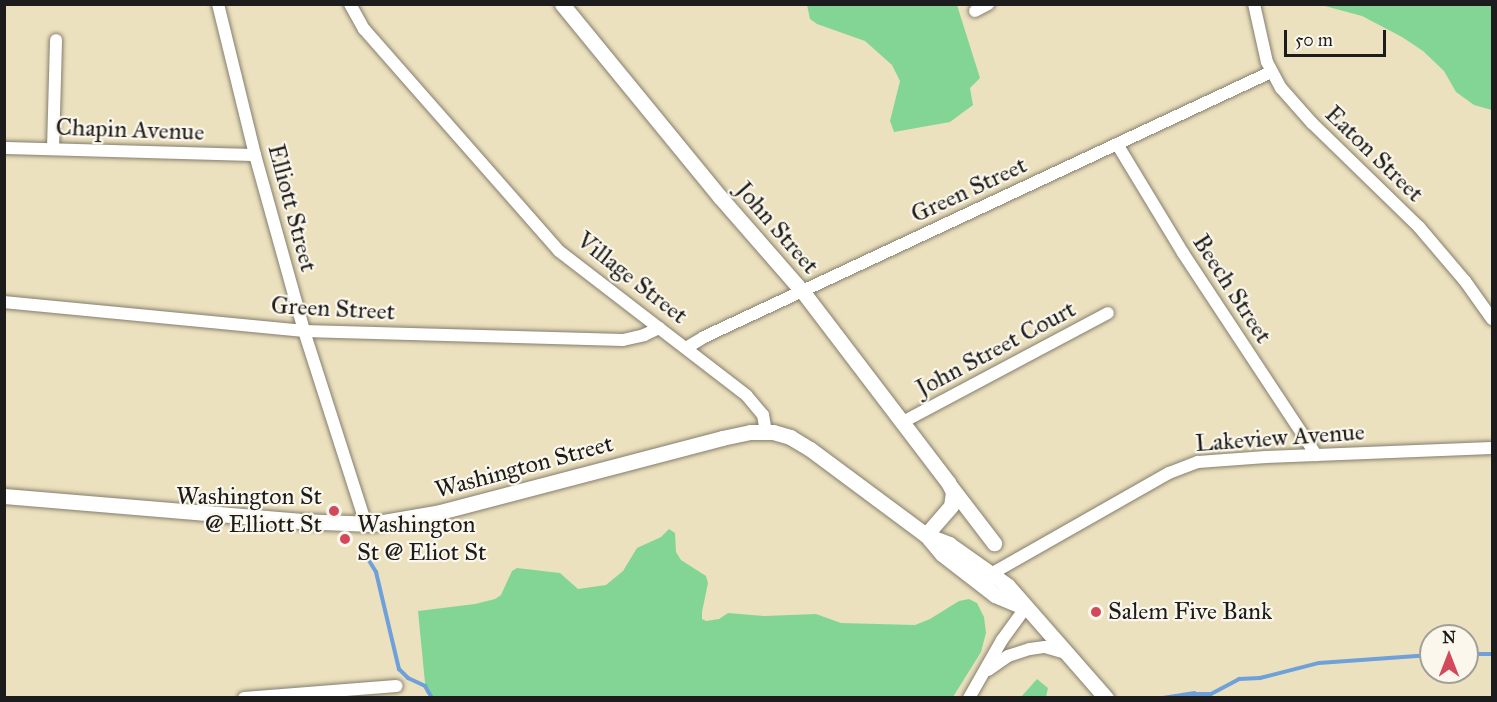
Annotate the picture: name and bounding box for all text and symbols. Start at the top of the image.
scale bar [1287,18,1389,56]
text: 50 m [1295,29,1333,51]
street label: Eaton Street [1319,100,1429,208]
street label: Chapin Avenue [55,113,205,147]
street label: Elliott Street [261,141,323,275]
street label: Green Street [907,151,1031,229]
street label: John Street [729,176,825,280]
street label: Village Street [571,226,693,330]
street label: Beech Street [1186,229,1278,349]
street label: Green Street [270,291,396,327]
street label: John Street Court [911,295,1081,403]
street label: Lakeview Avenue [1194,418,1366,458]
street label: Washington Street [432,429,616,505]
place label: Washington St @ Elliott St [176,483,322,539]
marker: Washington St @ Elliott St [327,504,341,518]
place label: Washington St @ Eliot St [357,511,487,567]
marker: Washington St @ Eliot St [338,532,352,546]
place label: Salem Five Bank [1108,598,1272,626]
marker: Salem Five Bank [1089,605,1103,619]
north arrow [1419,624,1479,684]
text: N [1442,628,1456,647]

